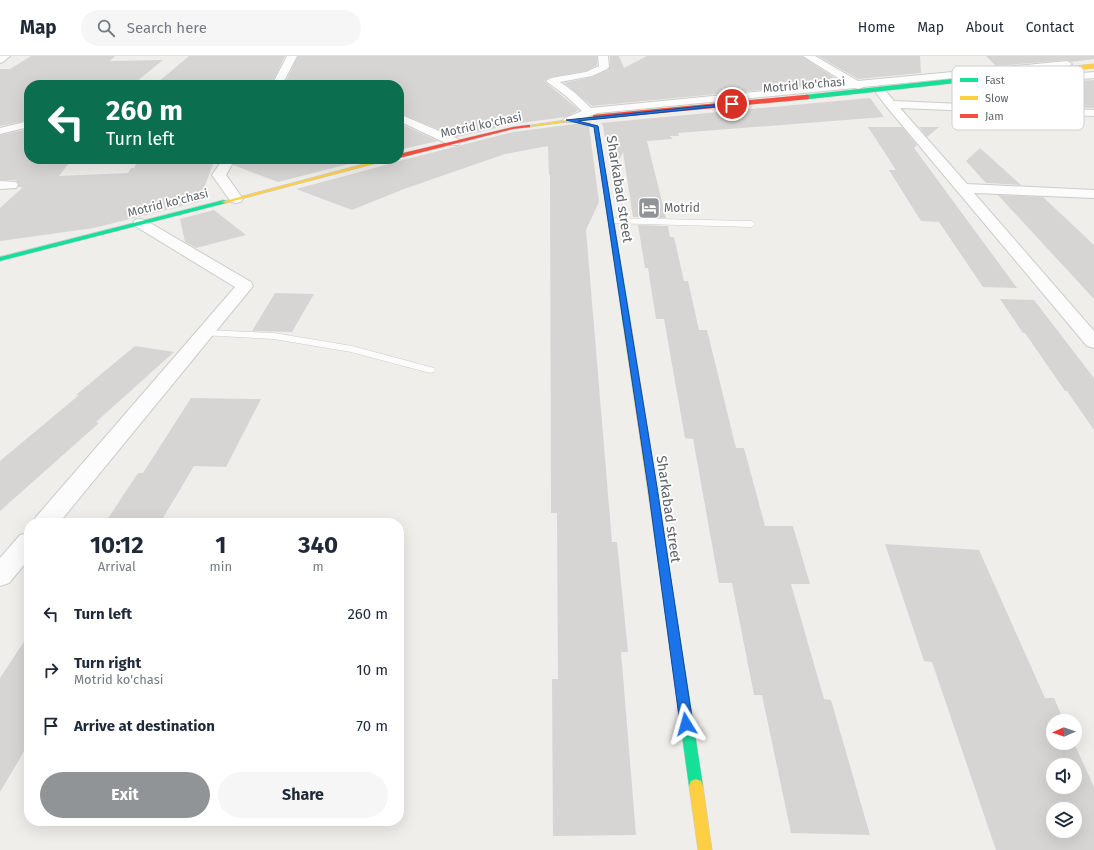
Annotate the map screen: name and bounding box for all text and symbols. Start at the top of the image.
search box [81,10,361,46]
text: Map [20,16,57,39]
icon: search [95,17,117,39]
text: Search here [127,19,207,37]
text: Home [858,19,895,36]
text: Map [917,19,944,36]
text: About [966,19,1004,36]
text: Contact [1026,19,1074,36]
legend [952,66,1084,130]
street label: Motrid ko'chasi [762,74,846,96]
text: Fast [985,74,1005,87]
pin [715,87,749,121]
text: Slow [985,92,1009,105]
icon: arrive [721,93,743,115]
text: 260 m [106,94,183,127]
icon: left [40,96,92,148]
street label: Motrid ko'chasi [439,110,523,140]
text: Jam [985,110,1004,123]
text: Turn left [106,128,175,150]
street label: Sharkabad street [603,134,637,245]
street label: Motrid ko'chasi [126,186,210,220]
hotel icon: Motrid [636,195,662,221]
place label: Motrid [664,201,700,215]
street label: Sharkabad street [653,454,685,565]
text: 10:12 [90,531,144,559]
text: 1 [215,531,226,559]
text: 340 [298,531,338,559]
text: Arrival [98,559,136,574]
text: min [210,559,232,574]
text: m [312,559,324,574]
icon: left [40,603,62,625]
text: Turn left [74,605,132,623]
text: 260 m [347,605,388,623]
text: Turn right [74,654,141,672]
icon: right [40,659,62,681]
text: 10 m [356,661,388,679]
text: Motrid ko'chasi [74,672,164,687]
position arrow [665,703,707,745]
north arrow [1046,714,1082,750]
map controls [1046,714,1082,838]
icon: arrive [40,715,62,737]
text: Arrive at destination [74,717,215,735]
text: 70 m [356,717,388,735]
button: sound [1046,758,1082,794]
button: Exit [40,772,210,818]
button: Share [218,772,388,818]
button: layers [1046,802,1082,838]

